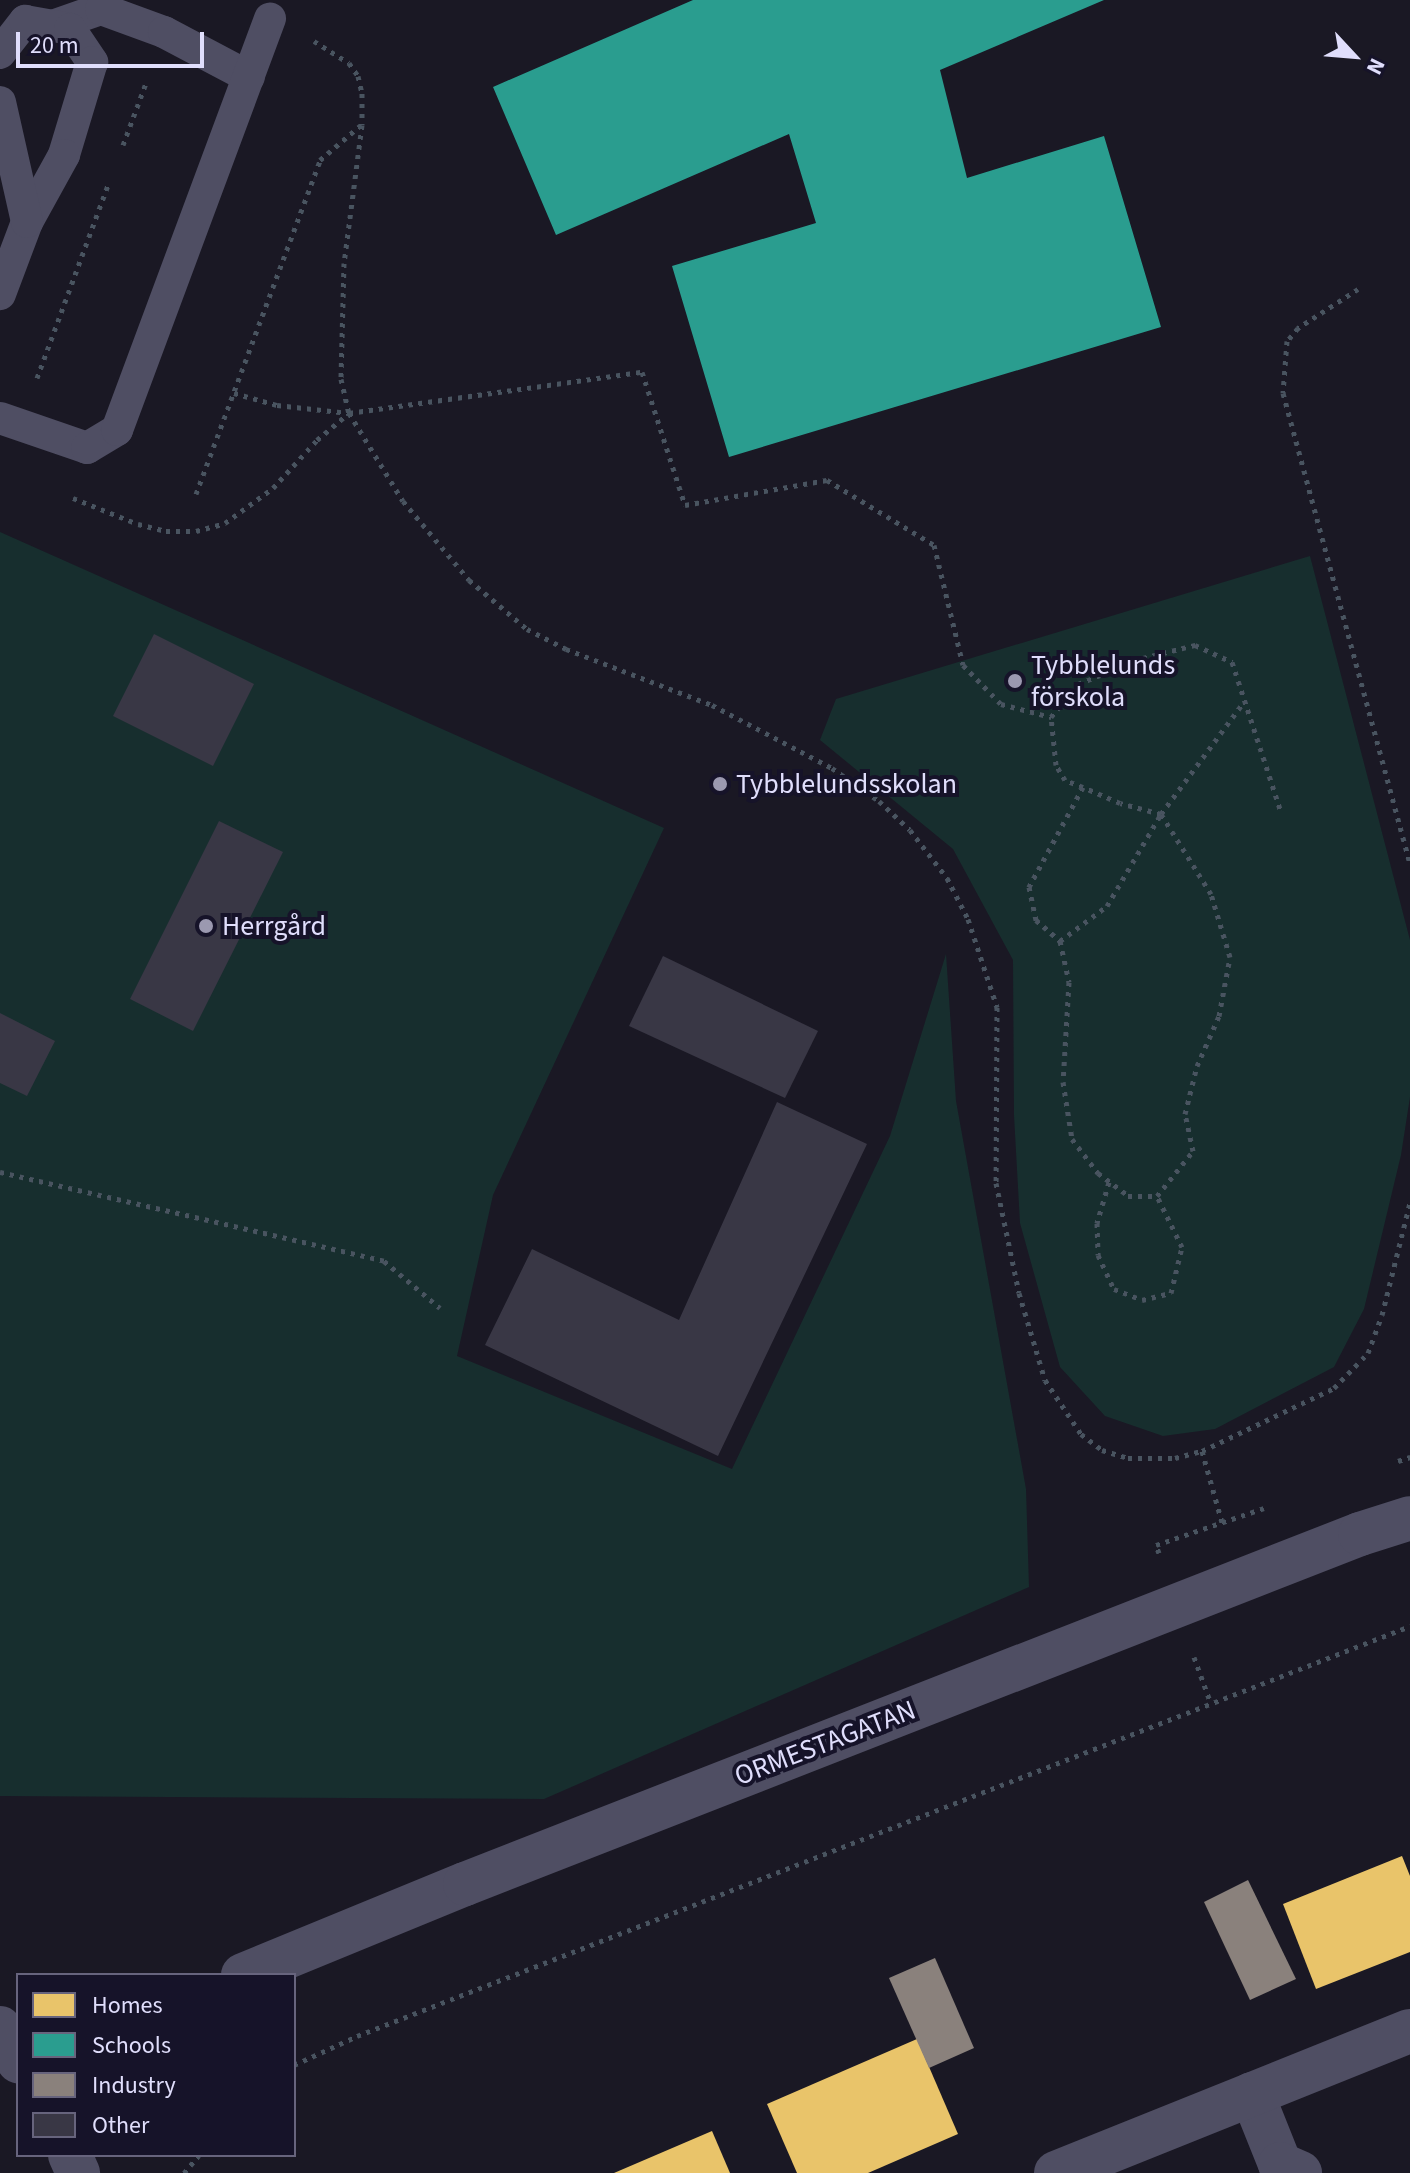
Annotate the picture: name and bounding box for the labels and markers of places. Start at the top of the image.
place label: Tybblelunds förskola [1031,648,1175,714]
marker: Tybblelunds förskola [1006,672,1024,690]
place label: Tybblelundsskolan [736,767,957,801]
marker: Tybblelundsskolan [711,775,729,793]
place label: Herrgård [222,909,326,943]
marker: Herrgård [197,917,215,935]

